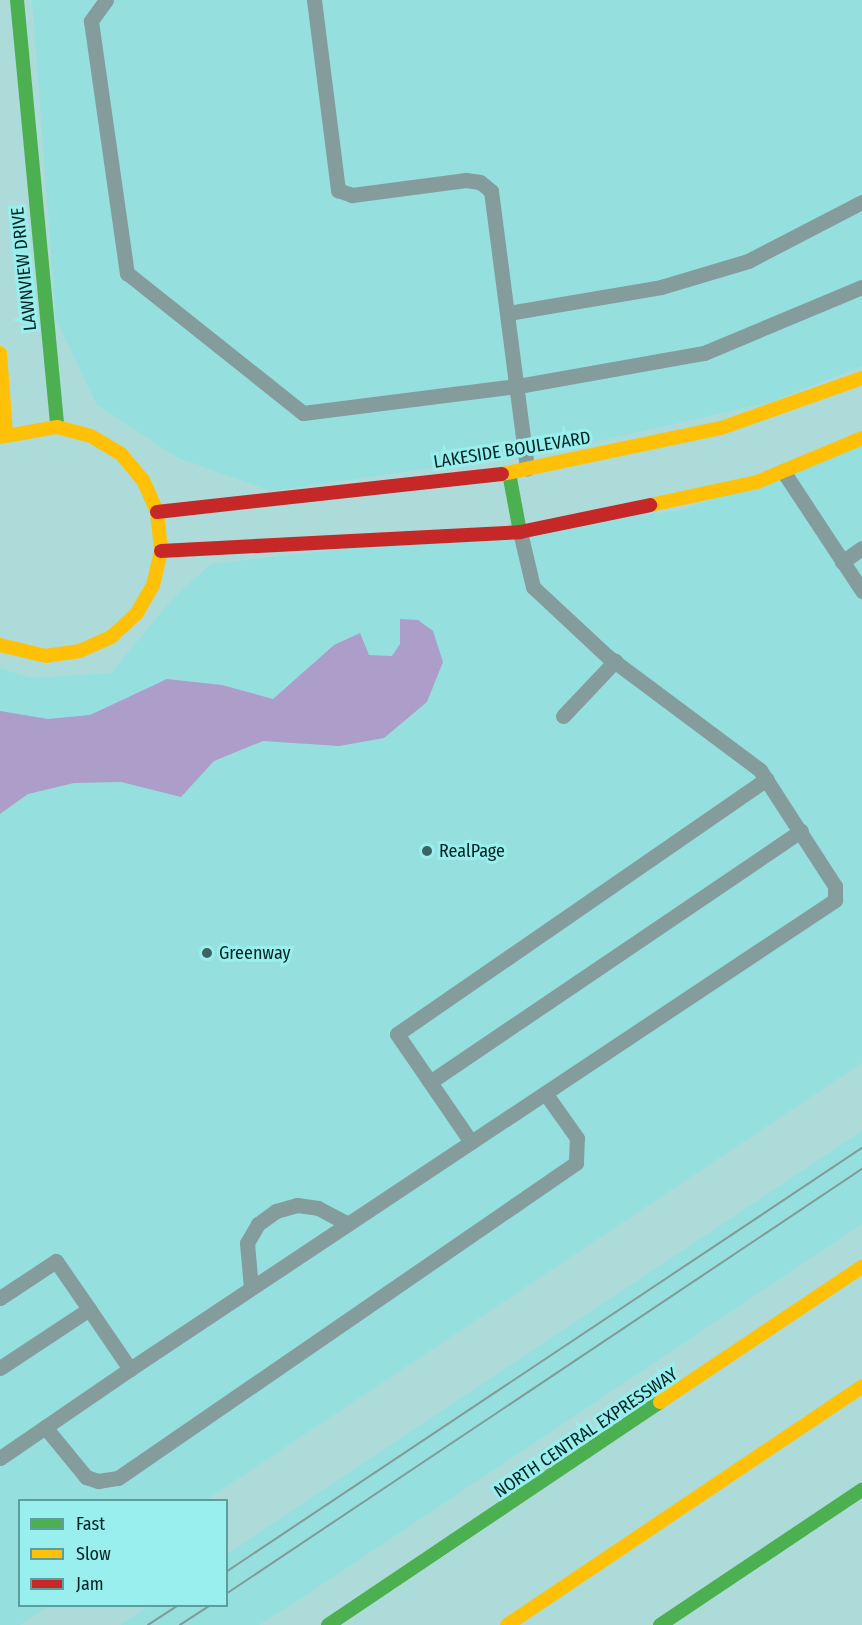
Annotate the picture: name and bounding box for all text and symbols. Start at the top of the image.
street label: LAWNVIEW DRIVE [7,206,41,332]
street label: LAKESIDE BOULEVARD [432,427,592,473]
place label: RealPage [439,840,505,862]
marker: RealPage [420,844,434,858]
place label: Greenway [219,942,290,964]
marker: Greenway [200,946,214,960]
street label: NORTH CENTRAL EXPRESSWAY [490,1363,682,1503]
legend [18,1499,228,1607]
text: Fast [76,1513,105,1535]
text: Slow [76,1543,111,1565]
text: Jam [76,1573,104,1595]

